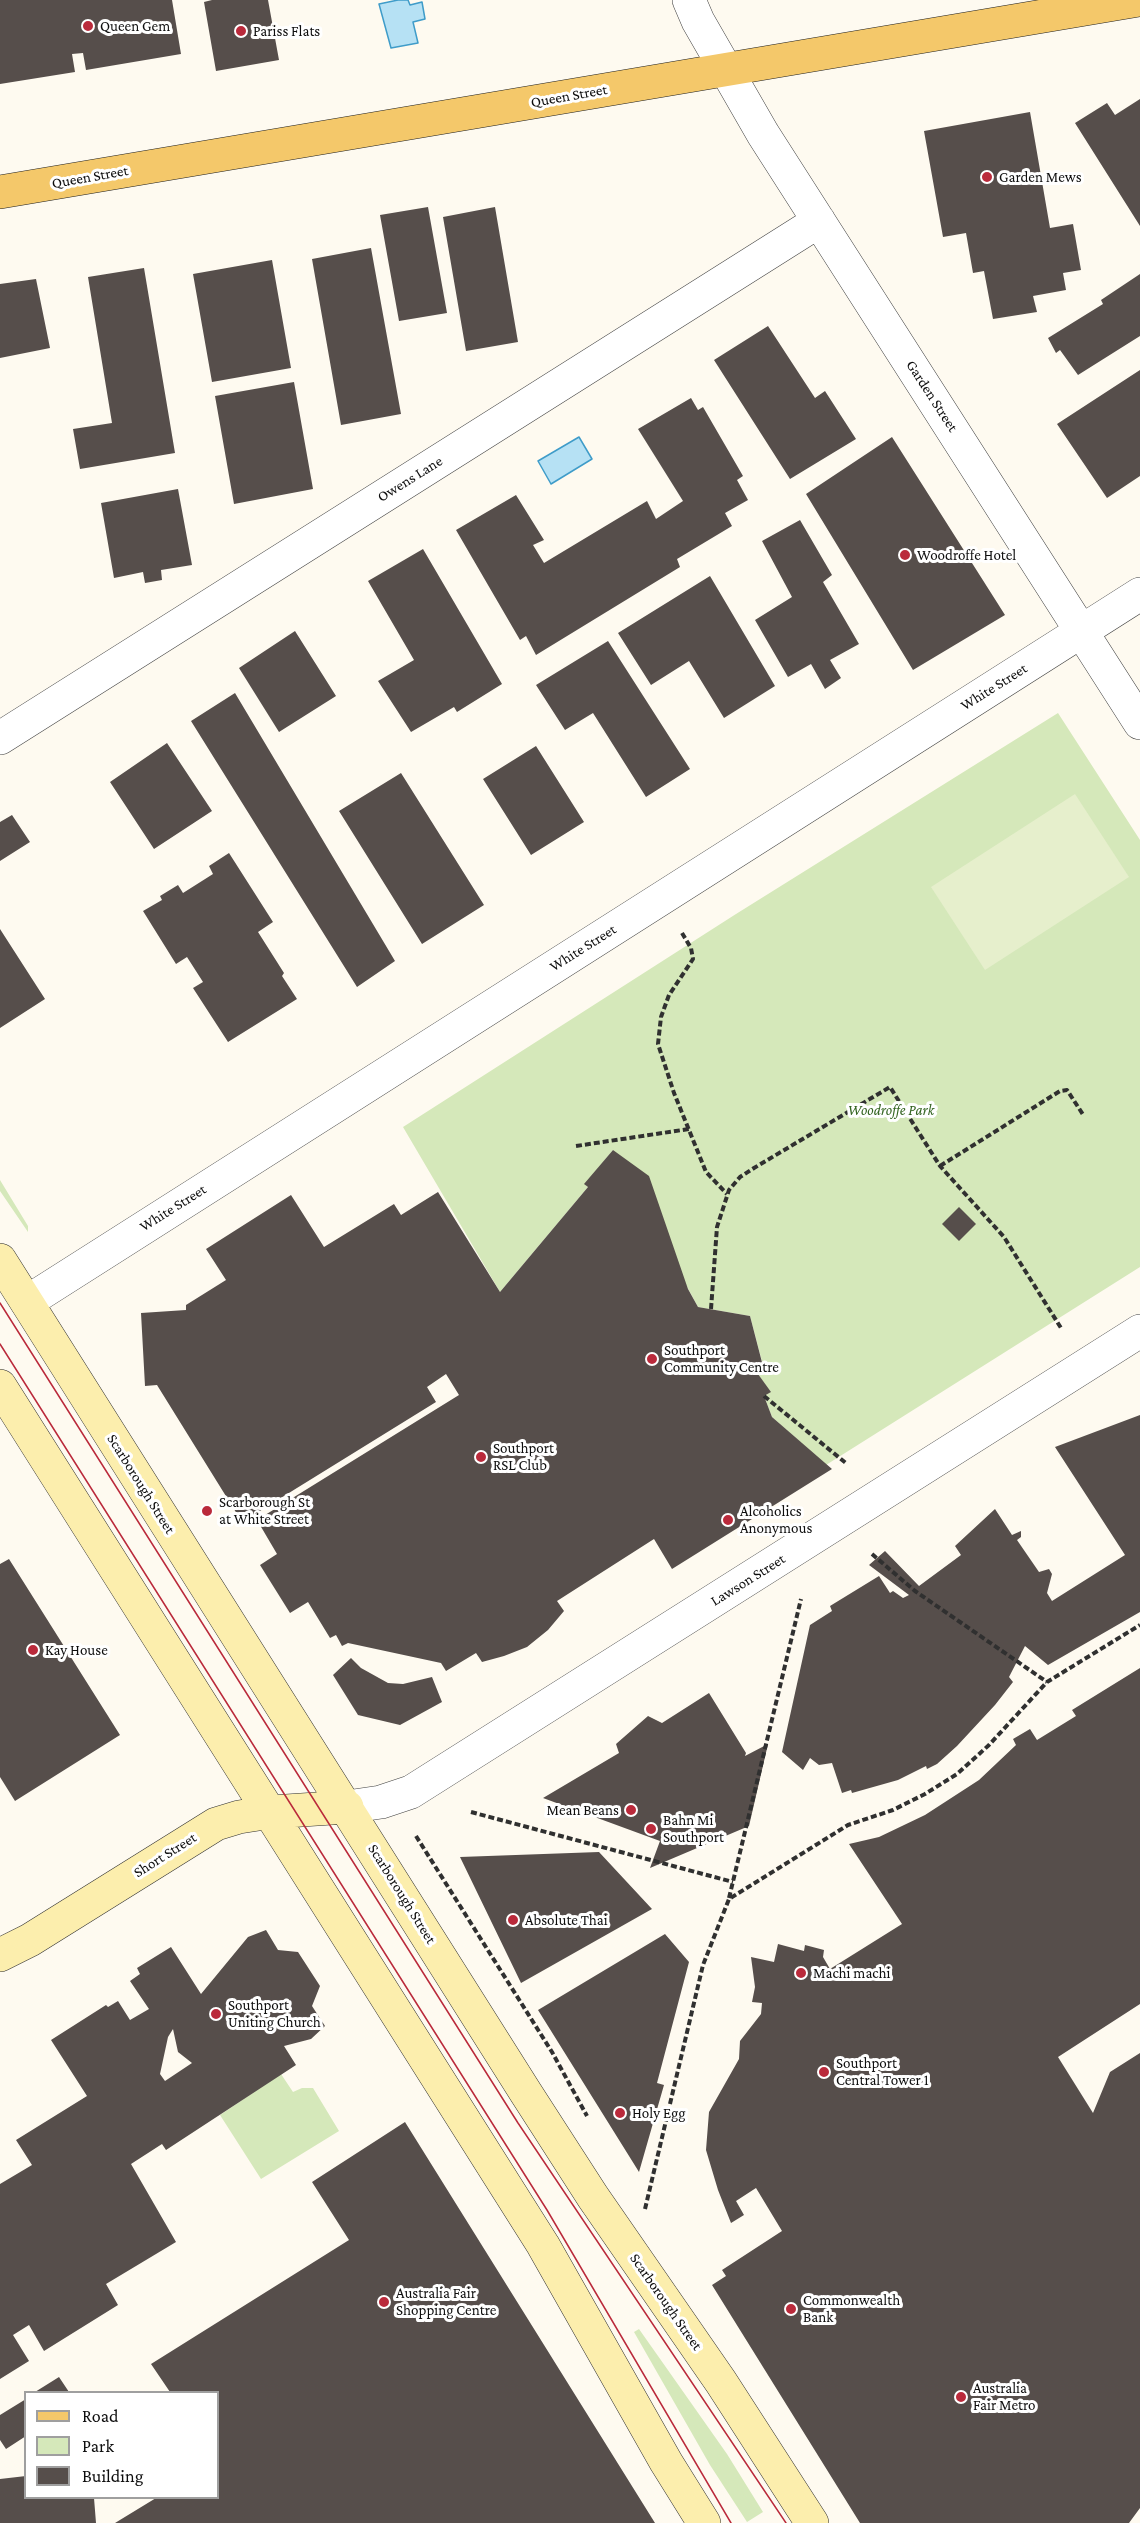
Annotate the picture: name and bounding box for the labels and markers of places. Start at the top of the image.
place label: Queen Gem [100,17,170,35]
marker: Queen Gem [81,19,95,33]
place label: Pariss Flats [253,22,320,40]
marker: Pariss Flats [234,24,248,38]
place label: Garden Mews [999,168,1082,186]
marker: Garden Mews [980,170,994,184]
place label: Woodroffe Hotel [917,546,1016,564]
marker: Woodroffe Hotel [898,548,912,562]
place label: Southport Community Centre [664,1341,779,1376]
marker: Southport Community Centre [645,1352,659,1366]
place label: Southport RSL Club [493,1439,554,1474]
marker: Southport RSL Club [474,1450,488,1464]
place label: Scarborough St at White Street [219,1493,310,1528]
place label: Alcoholics Anonymous [740,1502,812,1537]
marker: Scarborough St at White Street [200,1504,214,1518]
marker: Alcoholics Anonymous [721,1513,735,1527]
place label: Kay House [45,1641,108,1659]
marker: Kay House [26,1643,40,1657]
place label: Mean Beans [546,1801,619,1819]
marker: Mean Beans [624,1803,638,1817]
place label: Bahn Mi Southport [663,1811,724,1846]
marker: Bahn Mi Southport [644,1822,658,1836]
place label: Absolute Thai [525,1911,608,1929]
marker: Absolute Thai [506,1913,520,1927]
place label: Machi machi [813,1964,890,1982]
marker: Machi machi [794,1966,808,1980]
place label: Southport Uniting Church [228,1996,321,2031]
marker: Southport Uniting Church [209,2007,223,2021]
place label: Southport Central Tower 1 [836,2054,929,2089]
marker: Southport Central Tower 1 [817,2065,831,2079]
place label: Holy Egg [632,2104,685,2122]
marker: Holy Egg [613,2106,627,2120]
place label: Australia Fair Shopping Centre [396,2284,496,2319]
place label: Commonwealth Bank [803,2291,900,2326]
marker: Australia Fair Shopping Centre [377,2295,391,2309]
marker: Commonwealth Bank [784,2302,798,2316]
place label: Australia Fair Metro [973,2379,1036,2414]
marker: Australia Fair Metro [954,2390,968,2404]

